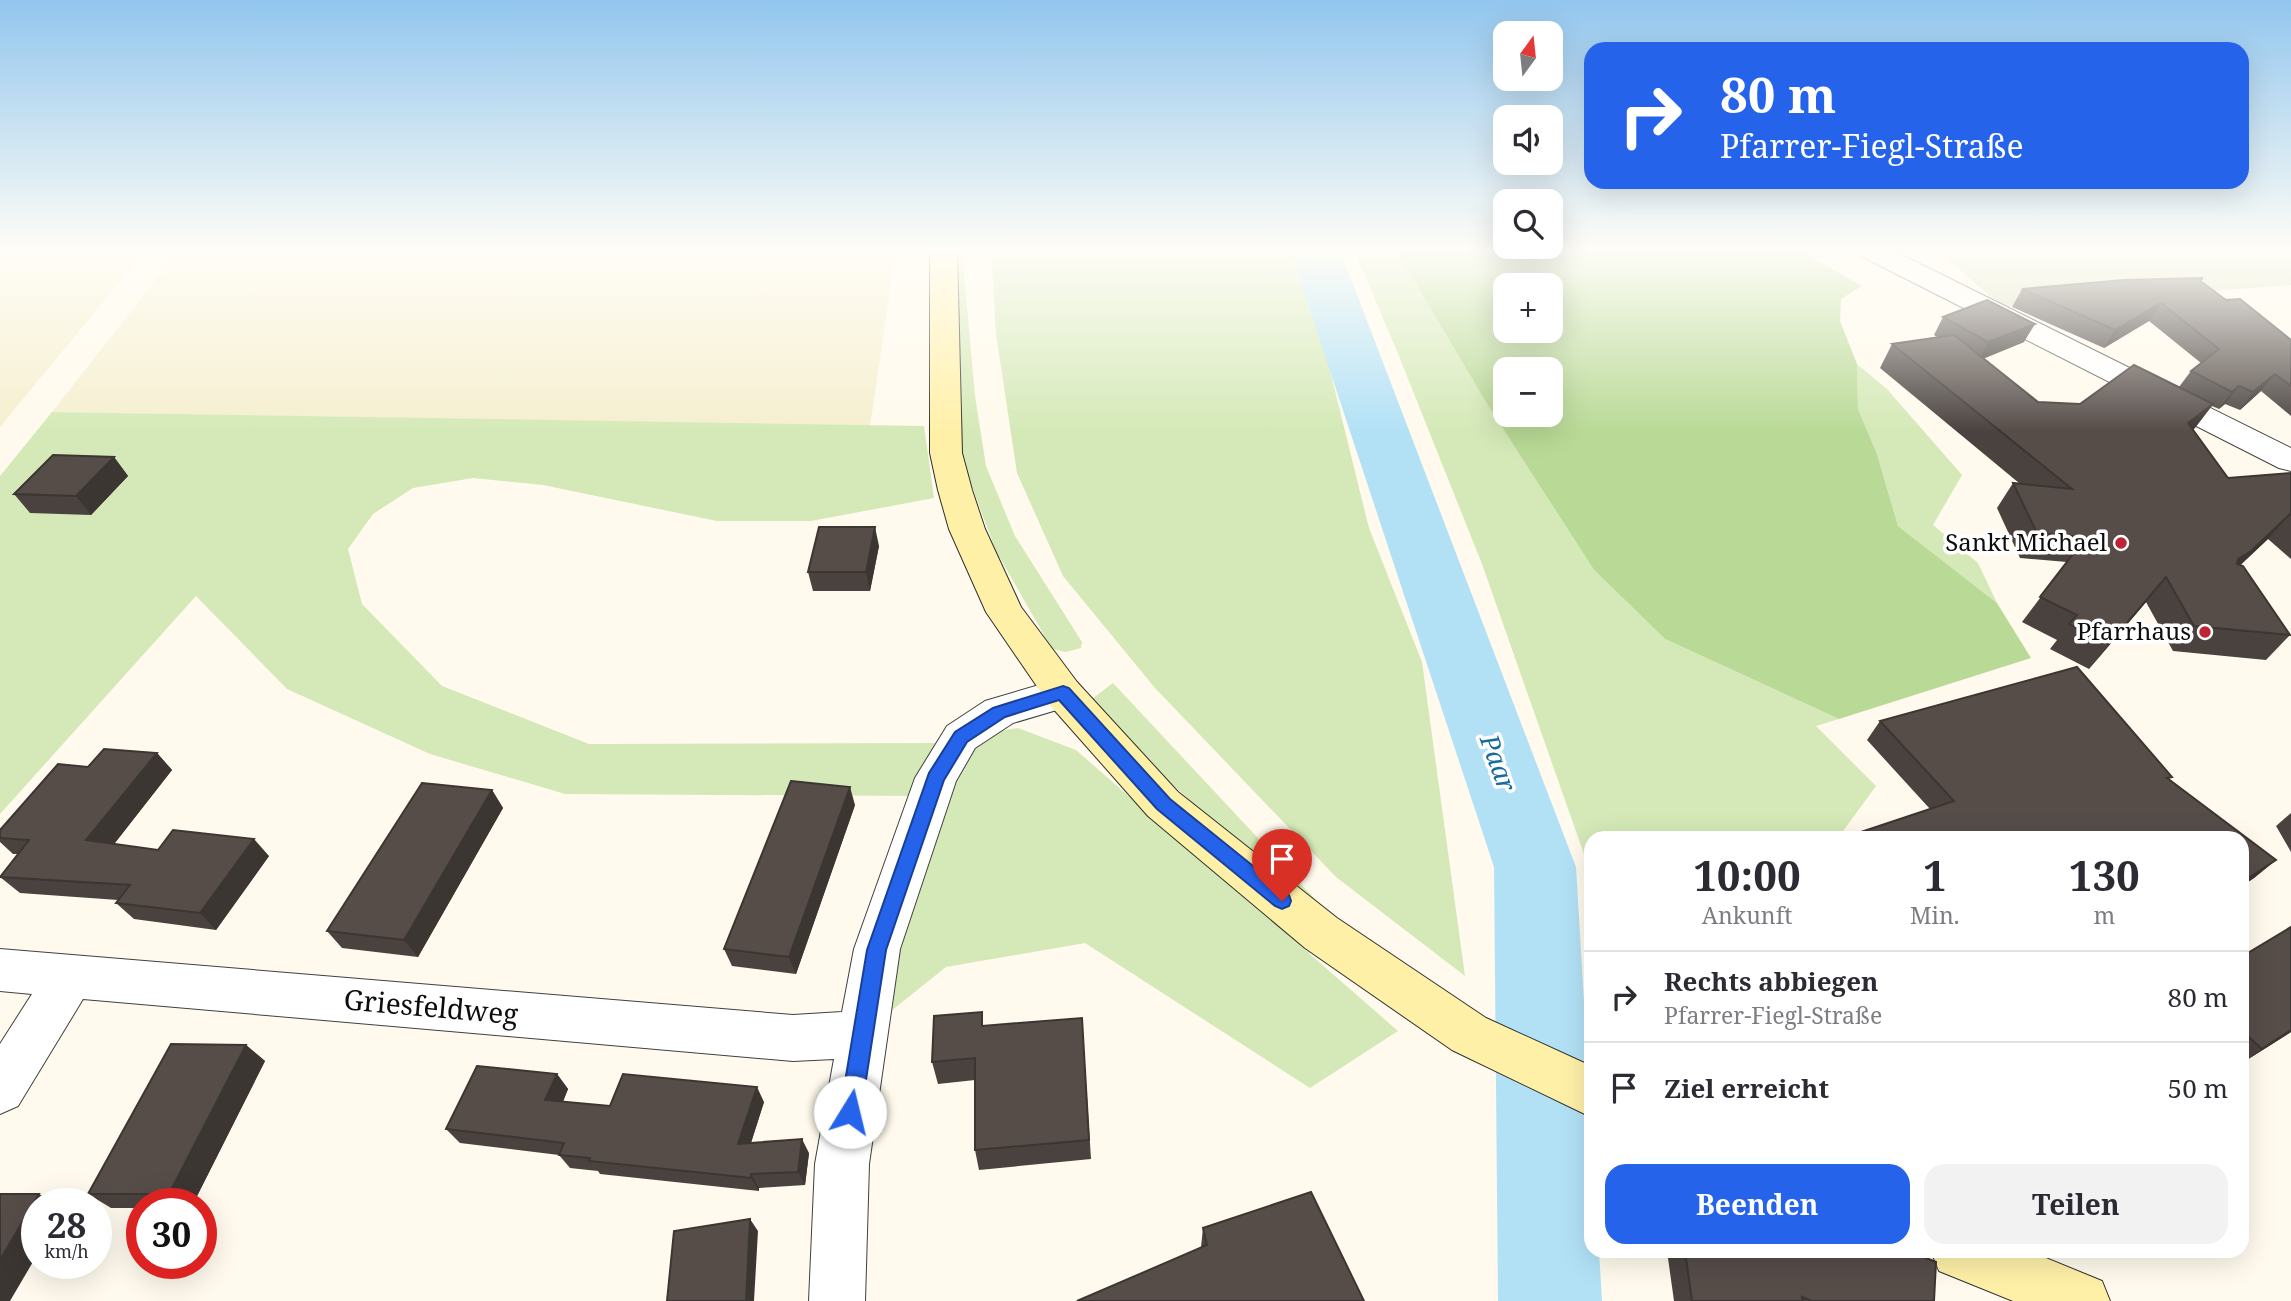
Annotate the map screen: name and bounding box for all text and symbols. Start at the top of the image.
north arrow [1493,21,1563,91]
map controls [1493,21,1563,427]
text: 80 m [1720,61,1836,127]
icon: right [1605,70,1696,161]
button: sound [1493,105,1563,175]
text: Pfarrer-Fiegl-Straße [1720,124,2024,167]
button: search [1493,189,1563,259]
button: + [1493,273,1563,343]
button: − [1493,357,1563,427]
place label: Sankt Michael [1945,525,2108,558]
marker: Sankt Michael [2113,535,2129,551]
place label: Pfarrhaus [2077,614,2191,647]
marker: Pfarrhaus [2197,624,2213,640]
water label: Paar [1472,728,1526,797]
pin [1252,829,1312,901]
icon: arrive [1263,840,1301,878]
text: 10:00 [1693,846,1801,903]
text: 1 [1923,846,1947,903]
text: 130 [2069,846,2140,903]
text: Ankunft [1702,899,1792,931]
text: Min. [1910,899,1960,931]
text: m [2093,899,2115,931]
text: Rechts abbiegen [1664,963,1878,999]
icon: right [1605,978,1643,1016]
street label: Griesfeldweg [342,979,520,1033]
text: 80 m [2168,979,2228,1015]
text: Pfarrer-Fiegl-Straße [1664,999,1882,1031]
icon: arrive [1605,1069,1643,1107]
text: Ziel erreicht [1664,1070,1829,1106]
text: 50 m [2168,1070,2228,1106]
position arrow [813,1075,887,1149]
button: Beenden [1605,1164,1910,1244]
button: Teilen [1924,1164,2228,1244]
speed limit sign: 30 [126,1188,217,1279]
text: 28 [47,1201,86,1248]
text: km/h [44,1239,89,1263]

